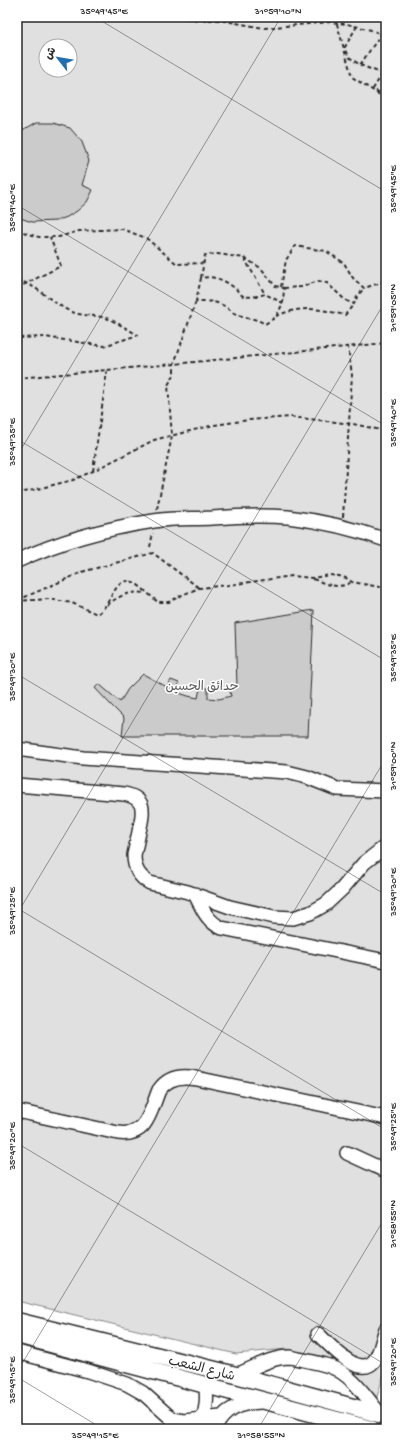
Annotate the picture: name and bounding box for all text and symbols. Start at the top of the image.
text: 35°49'45"E [79,6,129,18]
text: 31°59'10"N [254,6,302,18]
north arrow [38,38,78,78]
text: ش [43,46,59,62]
text: 35°49'45"E [388,164,400,214]
text: 35°49'40"E [7,183,19,233]
text: 31°59'05"N [388,283,400,333]
text: 35°49'40"E [388,398,400,448]
text: 35°49'35"E [7,417,19,467]
text: 35°49'35"E [388,633,400,683]
text: 35°49'30"E [7,652,19,702]
park label: حدائق الحسين [165,680,239,695]
text: 31°59'00"N [388,741,400,791]
text: 35°49'30"E [388,867,400,917]
text: 35°49'25"E [7,886,19,936]
text: 35°49'25"E [388,1102,400,1152]
text: 35°49'20"E [7,1121,19,1171]
text: 31°58'55"N [388,1199,400,1249]
text: 35°49'20"E [388,1337,400,1387]
street label: شارع الشعب [167,1354,236,1385]
text: 35°49'15"E [7,1356,19,1404]
text: 35°49'15"E [71,1430,119,1442]
text: 31°58'55"N [236,1430,286,1442]

